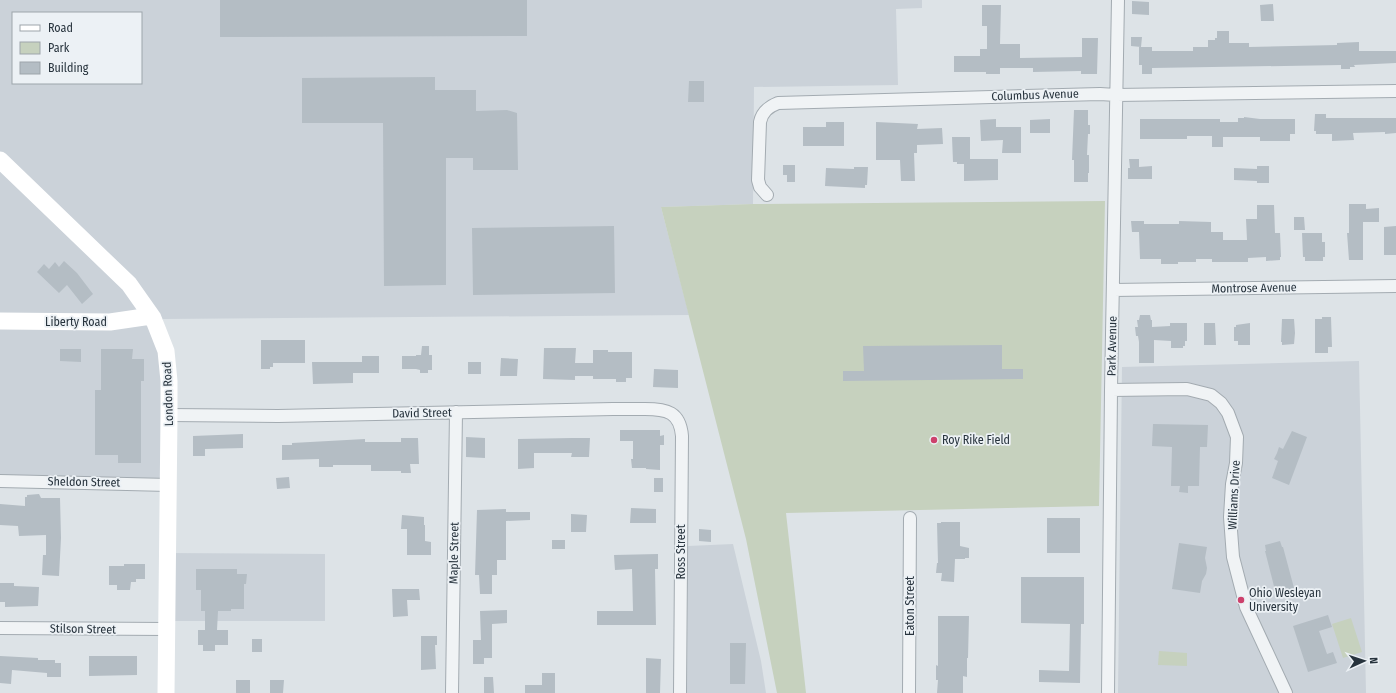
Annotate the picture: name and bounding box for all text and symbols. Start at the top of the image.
legend [12,12,142,84]
text: Road [48,21,73,35]
text: Park [48,41,70,55]
text: Building [48,61,89,75]
street label: Columbus Avenue [991,86,1079,104]
street label: Montrose Avenue [1211,280,1297,296]
street label: Liberty Road [45,315,107,329]
street label: Park Avenue [1104,316,1120,376]
street label: London Road [160,362,176,426]
street label: David Street [392,405,452,421]
place label: Roy Rike Field [942,433,1010,447]
marker: Roy Rike Field [929,435,939,445]
street label: Williams Drive [1225,460,1243,530]
street label: Sheldon Street [48,474,121,490]
street label: Maple Street [446,522,462,584]
street label: Ross Street [674,524,688,580]
street label: Eaton Street [903,576,917,636]
place label: Ohio Wesleyan University [1249,586,1321,614]
marker: Ohio Wesleyan University [1236,595,1246,605]
street label: Stilson Street [50,621,116,637]
north arrow [1344,641,1384,681]
text: N [1367,657,1380,664]

